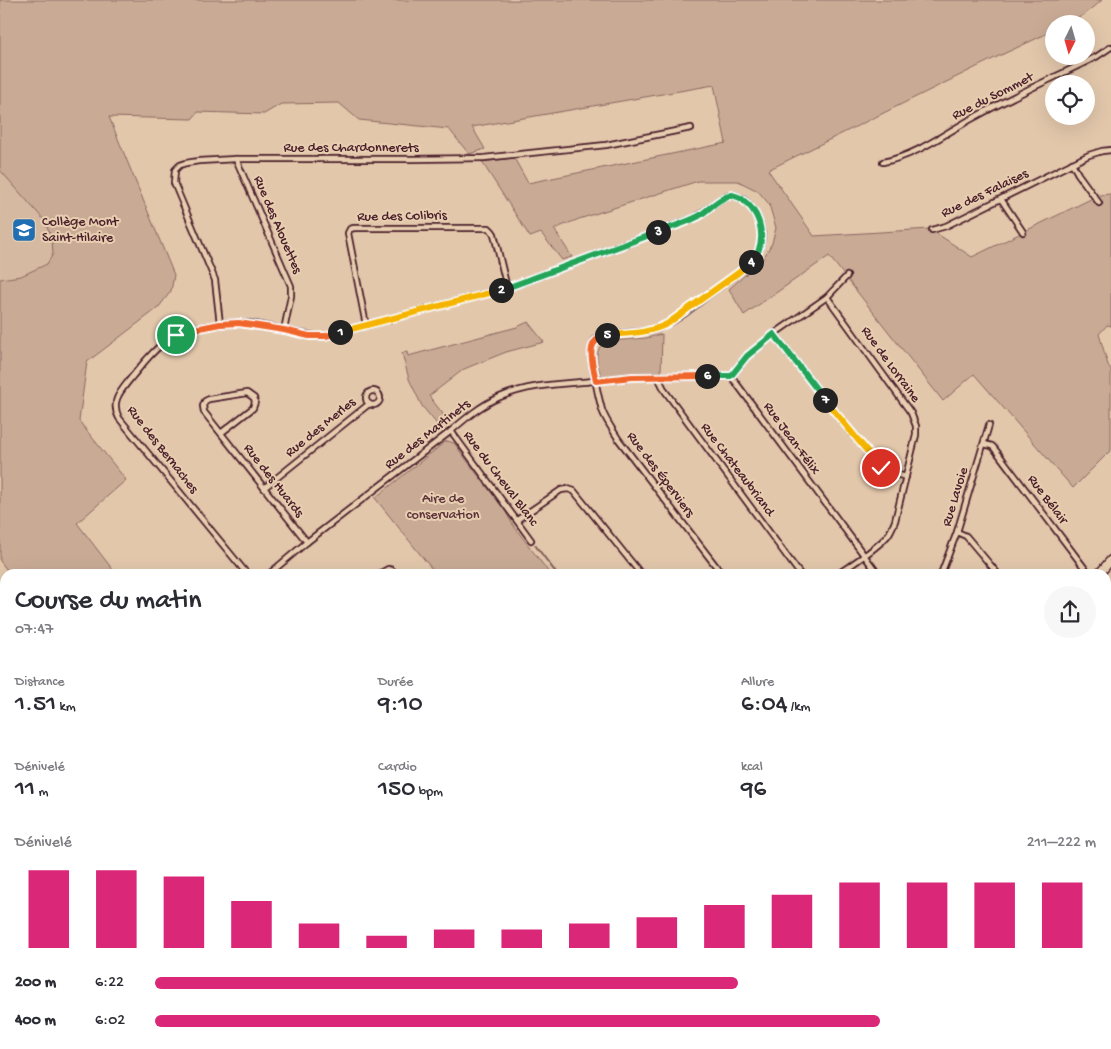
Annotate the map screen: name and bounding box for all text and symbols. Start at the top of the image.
north arrow [1045,15,1095,65]
map controls [1045,15,1095,125]
street label: Rue du Sommet [949,69,1038,125]
button: locate [1045,75,1095,125]
street label: Rue des Chardonnerets [283,140,419,157]
street label: Rue des Falaises [939,165,1032,222]
street label: Rue des Alouettes [249,174,306,277]
street label: Rue des Colibris [357,208,448,226]
place label: Collège Mont Saint-Hilaire [42,214,119,247]
school or university icon: Collège Mont Saint-Hilaire [11,217,37,243]
pin: 3 [646,220,670,244]
text: 3 [655,224,662,241]
pin: 4 [738,250,764,274]
text: 4 [748,254,755,271]
pin: 2 [488,278,514,302]
text: 2 [498,282,505,299]
pin [155,314,197,356]
pin: 1 [328,320,352,344]
icon: arrive [162,321,190,349]
pin: 5 [594,322,620,348]
text: 1 [338,324,343,341]
street label: Rue de Lorraine [857,324,924,407]
text: 5 [604,327,611,344]
pin: 6 [694,364,720,388]
text: 6 [704,368,711,385]
pin: 7 [812,388,838,412]
text: 7 [822,392,829,409]
street label: Rue des Merles [282,394,360,462]
street label: Rue des Martinets [382,396,475,474]
street label: Rue Jean-Félix [759,399,823,479]
street label: Rue des Bernaches [122,403,202,498]
street label: Rue Chateaubriand [696,420,779,522]
street label: Rue du Cheval Blanc [459,428,542,531]
street label: Rue des Éperviers [622,429,698,522]
street label: Rue des Huards [239,441,308,522]
pin [860,447,902,489]
icon: check [867,454,895,482]
street label: Rue Lavoie [939,465,973,529]
street label: Rue Bélair [1023,472,1072,529]
park label: Aire de conservation [407,491,480,524]
text: Course du matin [15,585,202,618]
button: share [1044,586,1096,638]
text: 07:47 [15,621,53,640]
text: Distance [15,674,64,691]
text: Durée [378,674,413,691]
text: Allure [741,674,774,691]
text: 1.51 [15,691,56,720]
text: 9:10 [378,691,423,720]
text: 6:04 [741,691,788,720]
text: km [56,699,76,716]
text: /km [788,699,810,716]
text: Dénivelé [15,759,65,776]
text: Cardio [378,759,417,776]
text: kcal [741,759,763,776]
text: 11 [15,776,35,805]
text: 150 [378,776,415,805]
text: 96 [741,776,766,805]
text: m [35,784,48,801]
text: bpm [415,784,443,801]
text: Dénivelé [15,834,72,853]
text: 211–222 m [1027,834,1096,853]
text: 200 m [15,974,56,993]
text: 6:22 [95,974,124,993]
text: 400 m [15,1012,56,1031]
text: 6:02 [95,1012,125,1031]

